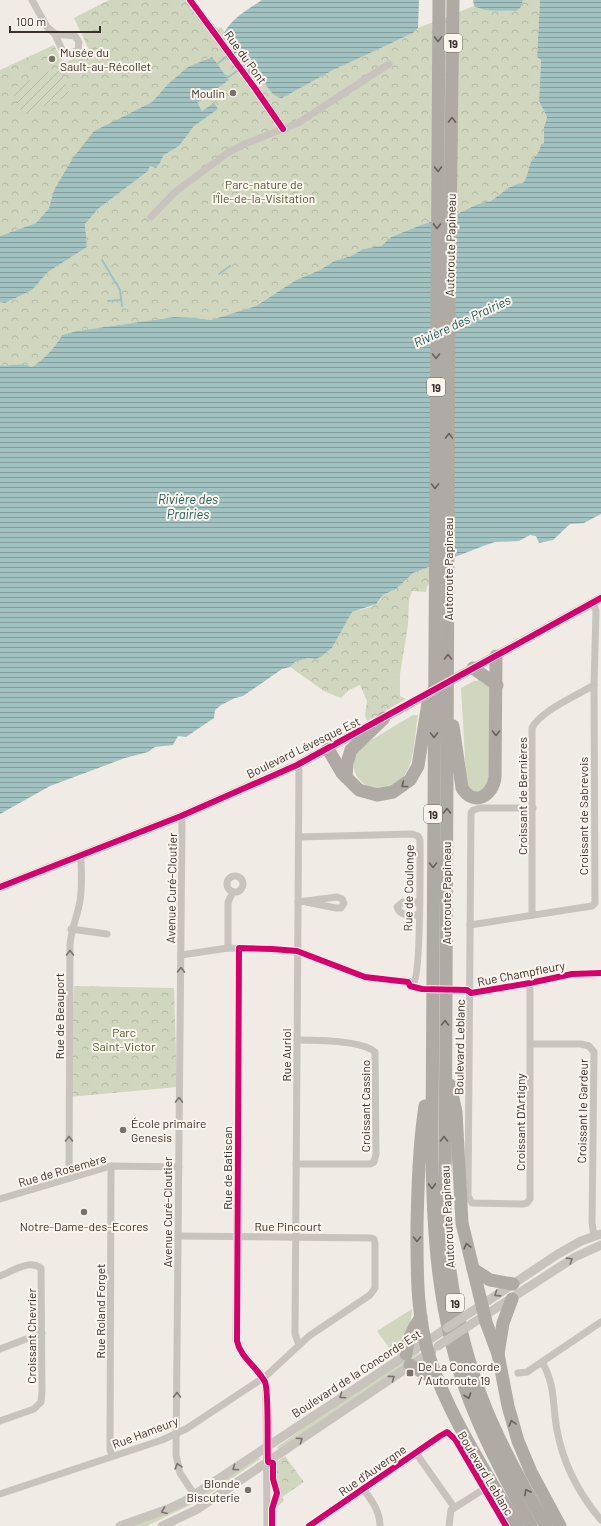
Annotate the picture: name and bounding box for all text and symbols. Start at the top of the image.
scale bar [10,8,100,34]
text: 100 m [16,14,46,28]
street label: Rue du Pont [222,28,270,86]
road number: 19 [444,34,462,52]
one-way arrow [434,36,443,42]
place label: Musée du Sault-au-Récollet [60,45,151,73]
marker: Musée du Sault-au-Récollet [47,54,57,64]
place label: Moulin [191,86,225,100]
marker: Moulin [228,88,238,98]
one-way arrow [448,117,456,123]
one-way arrow [434,166,442,172]
park label: Parc-nature de l'Île-de-la-Visitation [213,177,315,205]
street label: Autoroute Papineau [442,193,458,297]
one-way arrow [433,223,441,229]
water label: Rivière des Prairies [411,292,513,350]
one-way arrow [432,353,440,359]
road number: 19 [427,378,445,396]
one-way arrow [445,433,453,439]
one-way arrow [431,483,439,489]
water label: Rivière des Prairies [158,491,218,522]
street label: Autoroute Papineau [441,518,455,620]
one-way arrow [444,654,452,660]
street label: Boulevard Lévesque Est [244,713,362,781]
one-way arrow [492,730,500,736]
one-way arrow [430,732,438,738]
street label: Croissant de Bernières [515,737,529,855]
street label: Croissant de Sabrevois [576,757,590,875]
one-way arrow [402,780,409,787]
road number: 19 [424,805,442,823]
one-way arrow [443,808,451,814]
street label: Avenue Curé-Cloutier [163,832,179,944]
street label: Autoroute Papineau [439,842,453,944]
street label: Rue de Coulonge [400,845,416,931]
one-way arrow [429,862,437,868]
one-way arrow [66,950,74,956]
street label: Rue Champfleury [476,958,567,988]
one-way arrow [177,967,185,973]
street label: Rue de Beauport [52,973,66,1059]
street label: Boulevard Leblanc [451,999,467,1095]
one-way arrow [441,1020,449,1026]
park label: Parc Saint-Victor [92,1025,156,1053]
street label: Rue Auriol [279,1028,293,1082]
street label: Croissant le Gardeur [574,1058,590,1164]
street label: Croissant Cassino [358,1060,372,1152]
street label: Croissant D'Artigny [513,1073,527,1171]
one-way arrow [175,1097,183,1103]
place label: École primaire Genesis [131,1116,206,1144]
marker: École primaire Genesis [118,1125,128,1135]
street label: Rue de Batiscan [220,1126,234,1210]
one-way arrow [65,1136,73,1142]
one-way arrow [440,1136,448,1142]
street label: Rue de Rosemère [16,1151,108,1189]
street label: Avenue Curé-Cloutier [160,1156,174,1267]
street label: Autoroute Papineau [437,1165,457,1269]
one-way arrow [428,1183,436,1189]
marker: Notre-Dame-des-Ecores [79,1207,89,1217]
place label: Notre-Dame-des-Ecores [20,1219,148,1233]
street label: Rue Pincourt [254,1219,322,1233]
one-way arrow [413,1236,421,1242]
one-way arrow [463,1243,472,1250]
one-way arrow [566,1258,573,1265]
street label: Rue Roland Forget [93,1264,107,1358]
street label: Croissant Chevrier [24,1288,38,1384]
one-way arrow [494,1290,501,1297]
road number: 19 [446,1294,464,1312]
street label: Boulevard de la Concorde Est [289,1326,423,1420]
place label: De La Concorde / Autoroute 19 [418,1359,500,1387]
marker: De La Concorde / Autoroute 19 [405,1368,415,1378]
one-way arrow [388,1375,395,1383]
one-way arrow [339,1391,346,1399]
one-way arrow [173,1392,181,1398]
one-way arrow [463,1392,472,1399]
street label: Rue Hameury [110,1413,180,1451]
one-way arrow [508,1420,517,1427]
street label: Boulevard Leblanc [455,1428,517,1518]
one-way arrow [296,1438,303,1445]
street label: Rue d'Auvergne [336,1442,408,1498]
one-way arrow [174,1463,183,1470]
one-way arrow [232,1463,239,1470]
place label: Blonde Biscuterie [187,1476,240,1504]
marker: Blonde Biscuterie [243,1485,253,1495]
one-way arrow [524,1489,532,1496]
one-way arrow [161,1506,168,1514]

